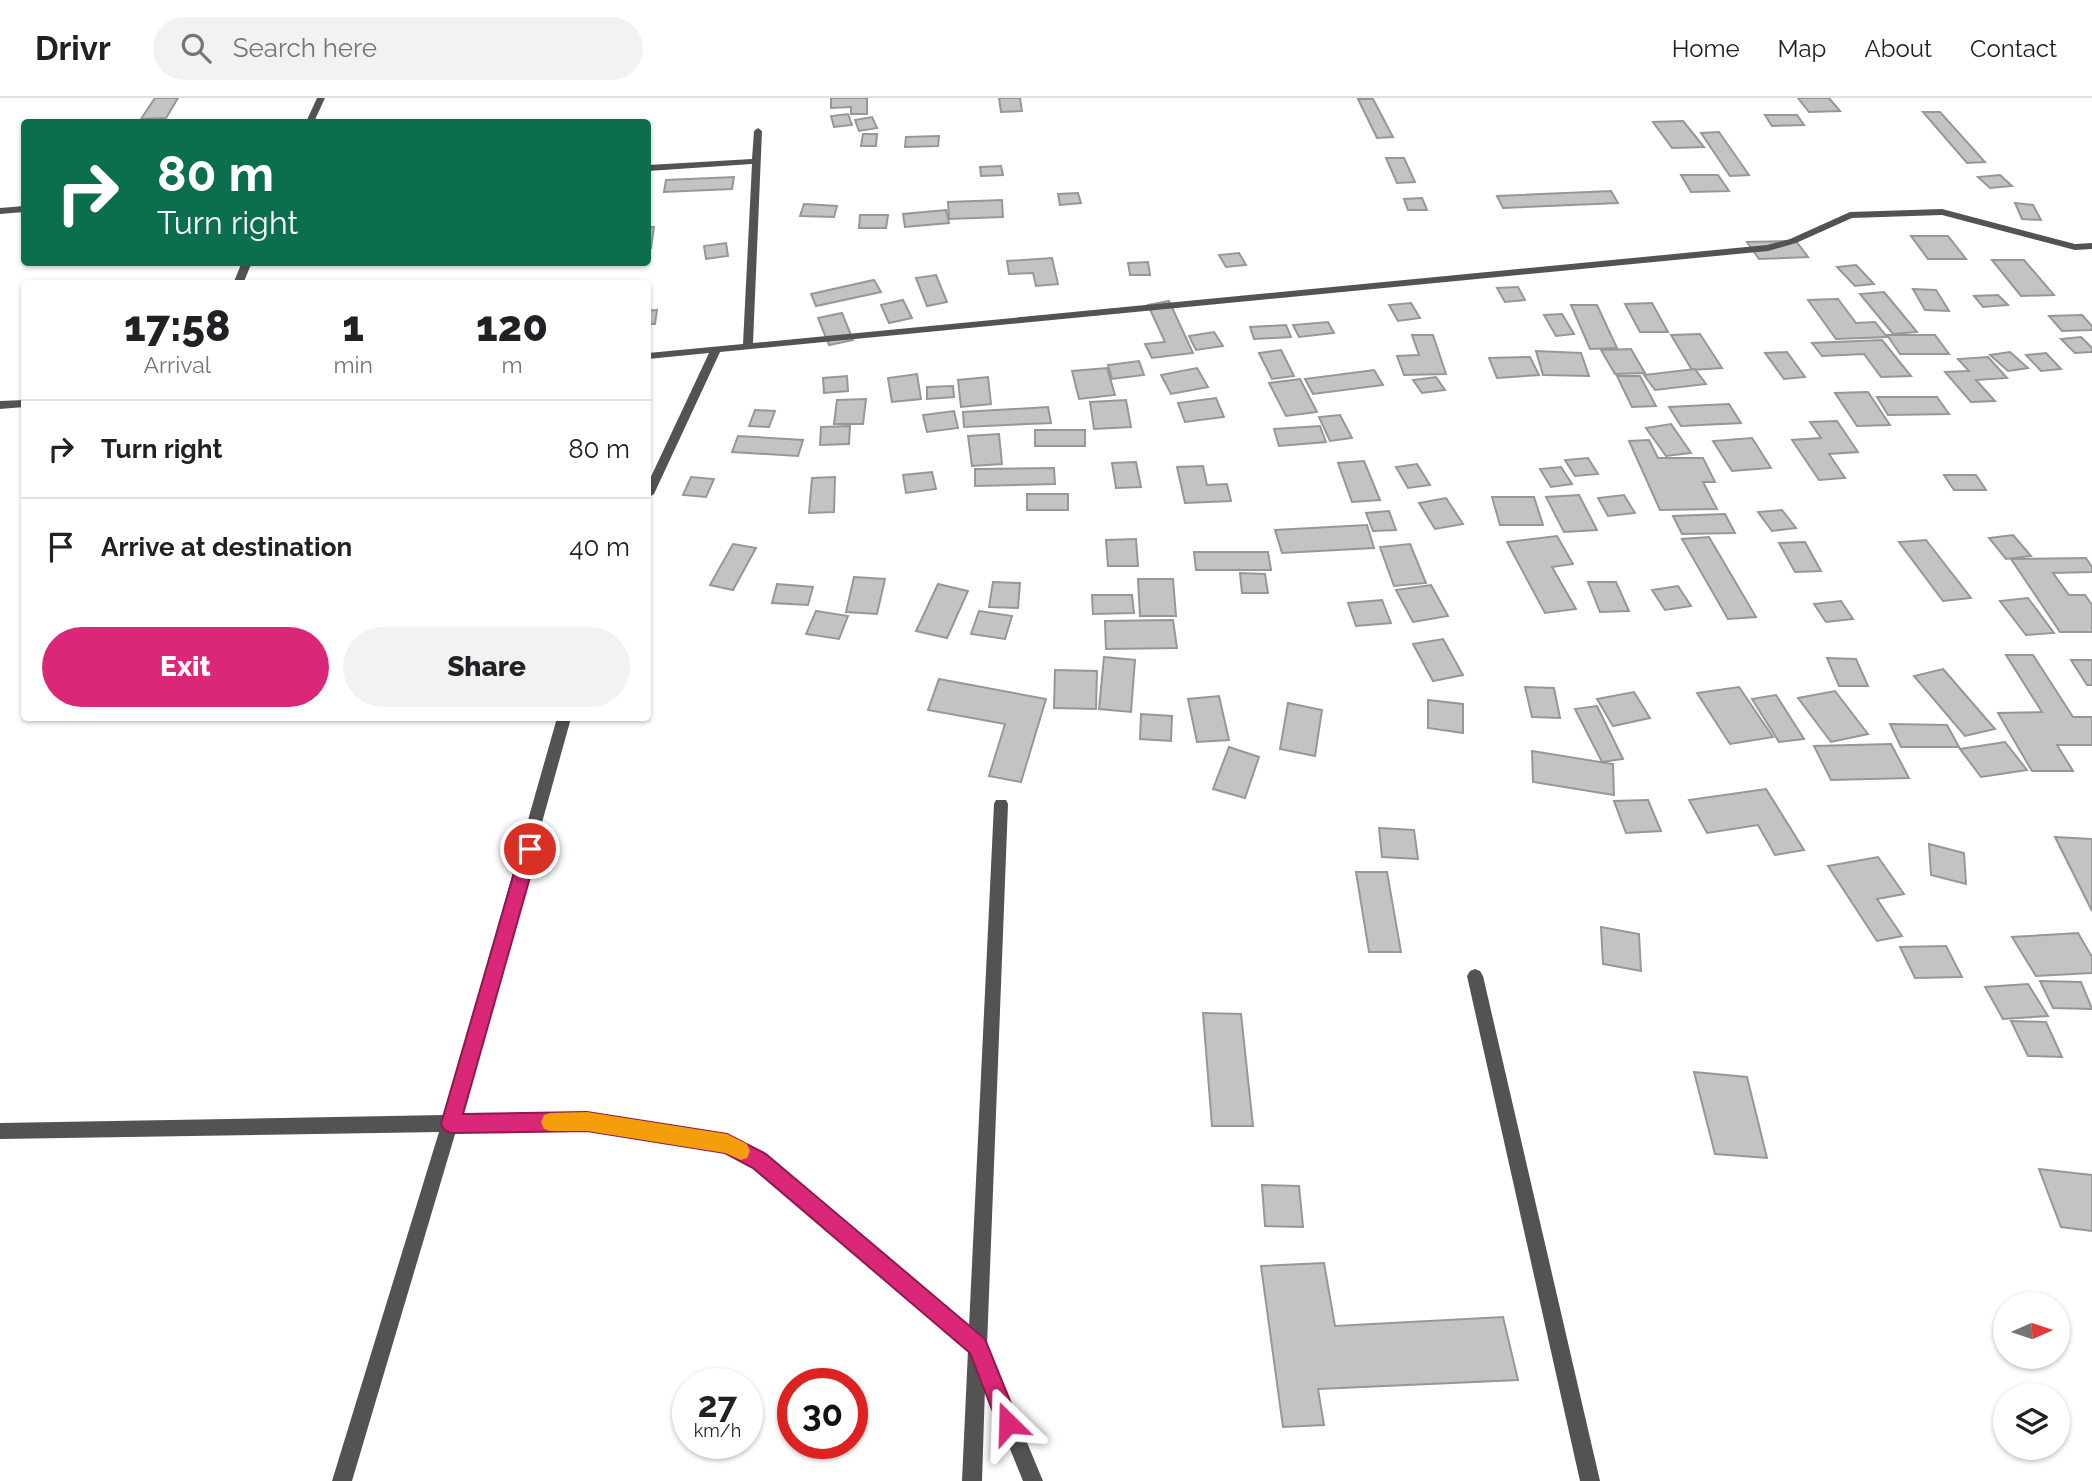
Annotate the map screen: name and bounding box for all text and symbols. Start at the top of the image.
search box [153,17,643,80]
text: Drivr [35,29,111,68]
icon: search [177,29,215,67]
text: Search here [233,33,377,63]
text: Home [1672,34,1740,63]
text: Map [1778,34,1826,63]
text: About [1864,34,1932,63]
text: Contact [1970,34,2057,63]
text: 80 m [157,145,274,202]
icon: right [42,147,133,238]
text: Turn right [157,204,298,241]
text: 17:58 [124,302,230,351]
text: 1 [342,302,364,351]
text: 120 [476,302,548,351]
text: Arrival [143,351,211,378]
text: min [333,351,373,378]
text: m [501,351,523,378]
icon: right [42,430,80,468]
text: Turn right [101,434,222,464]
text: 80 m [568,434,630,464]
icon: arrive [42,528,80,566]
text: Arrive at destination [101,532,352,562]
text: 40 m [569,532,630,562]
button: Exit [42,627,329,707]
button: Share [343,627,630,707]
pin [500,819,560,879]
icon: arrive [511,830,549,868]
north arrow [1993,1292,2070,1368]
map controls [1993,1292,2070,1460]
speed limit sign: 30 [777,1368,868,1459]
button: layers [1993,1383,2070,1460]
text: 27 [698,1384,737,1425]
position arrow [971,1386,1045,1460]
text: km/h [694,1420,741,1441]

